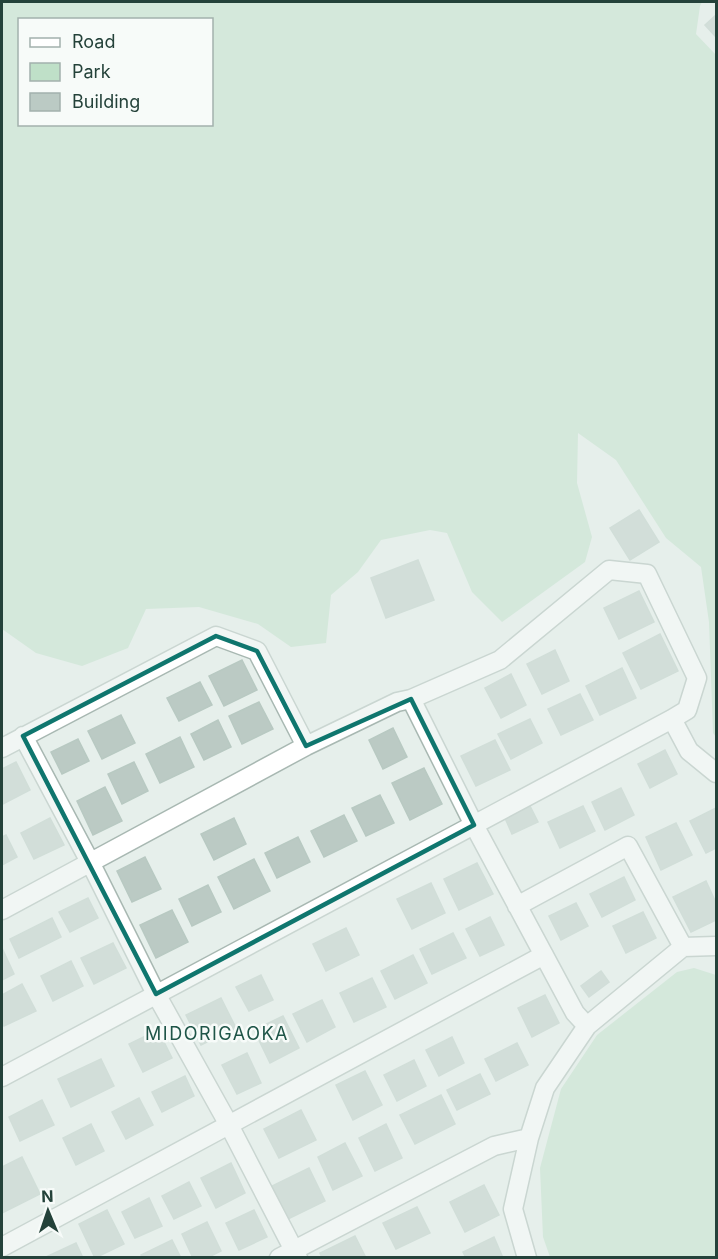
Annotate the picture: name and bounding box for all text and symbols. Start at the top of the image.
legend [18,18,213,126]
text: Road [72,31,115,52]
text: Park [72,61,111,82]
text: Building [72,91,140,112]
district label: MIDORIGAOKA [145,1023,289,1044]
north arrow [18,1181,78,1241]
text: N [41,1186,54,1206]

